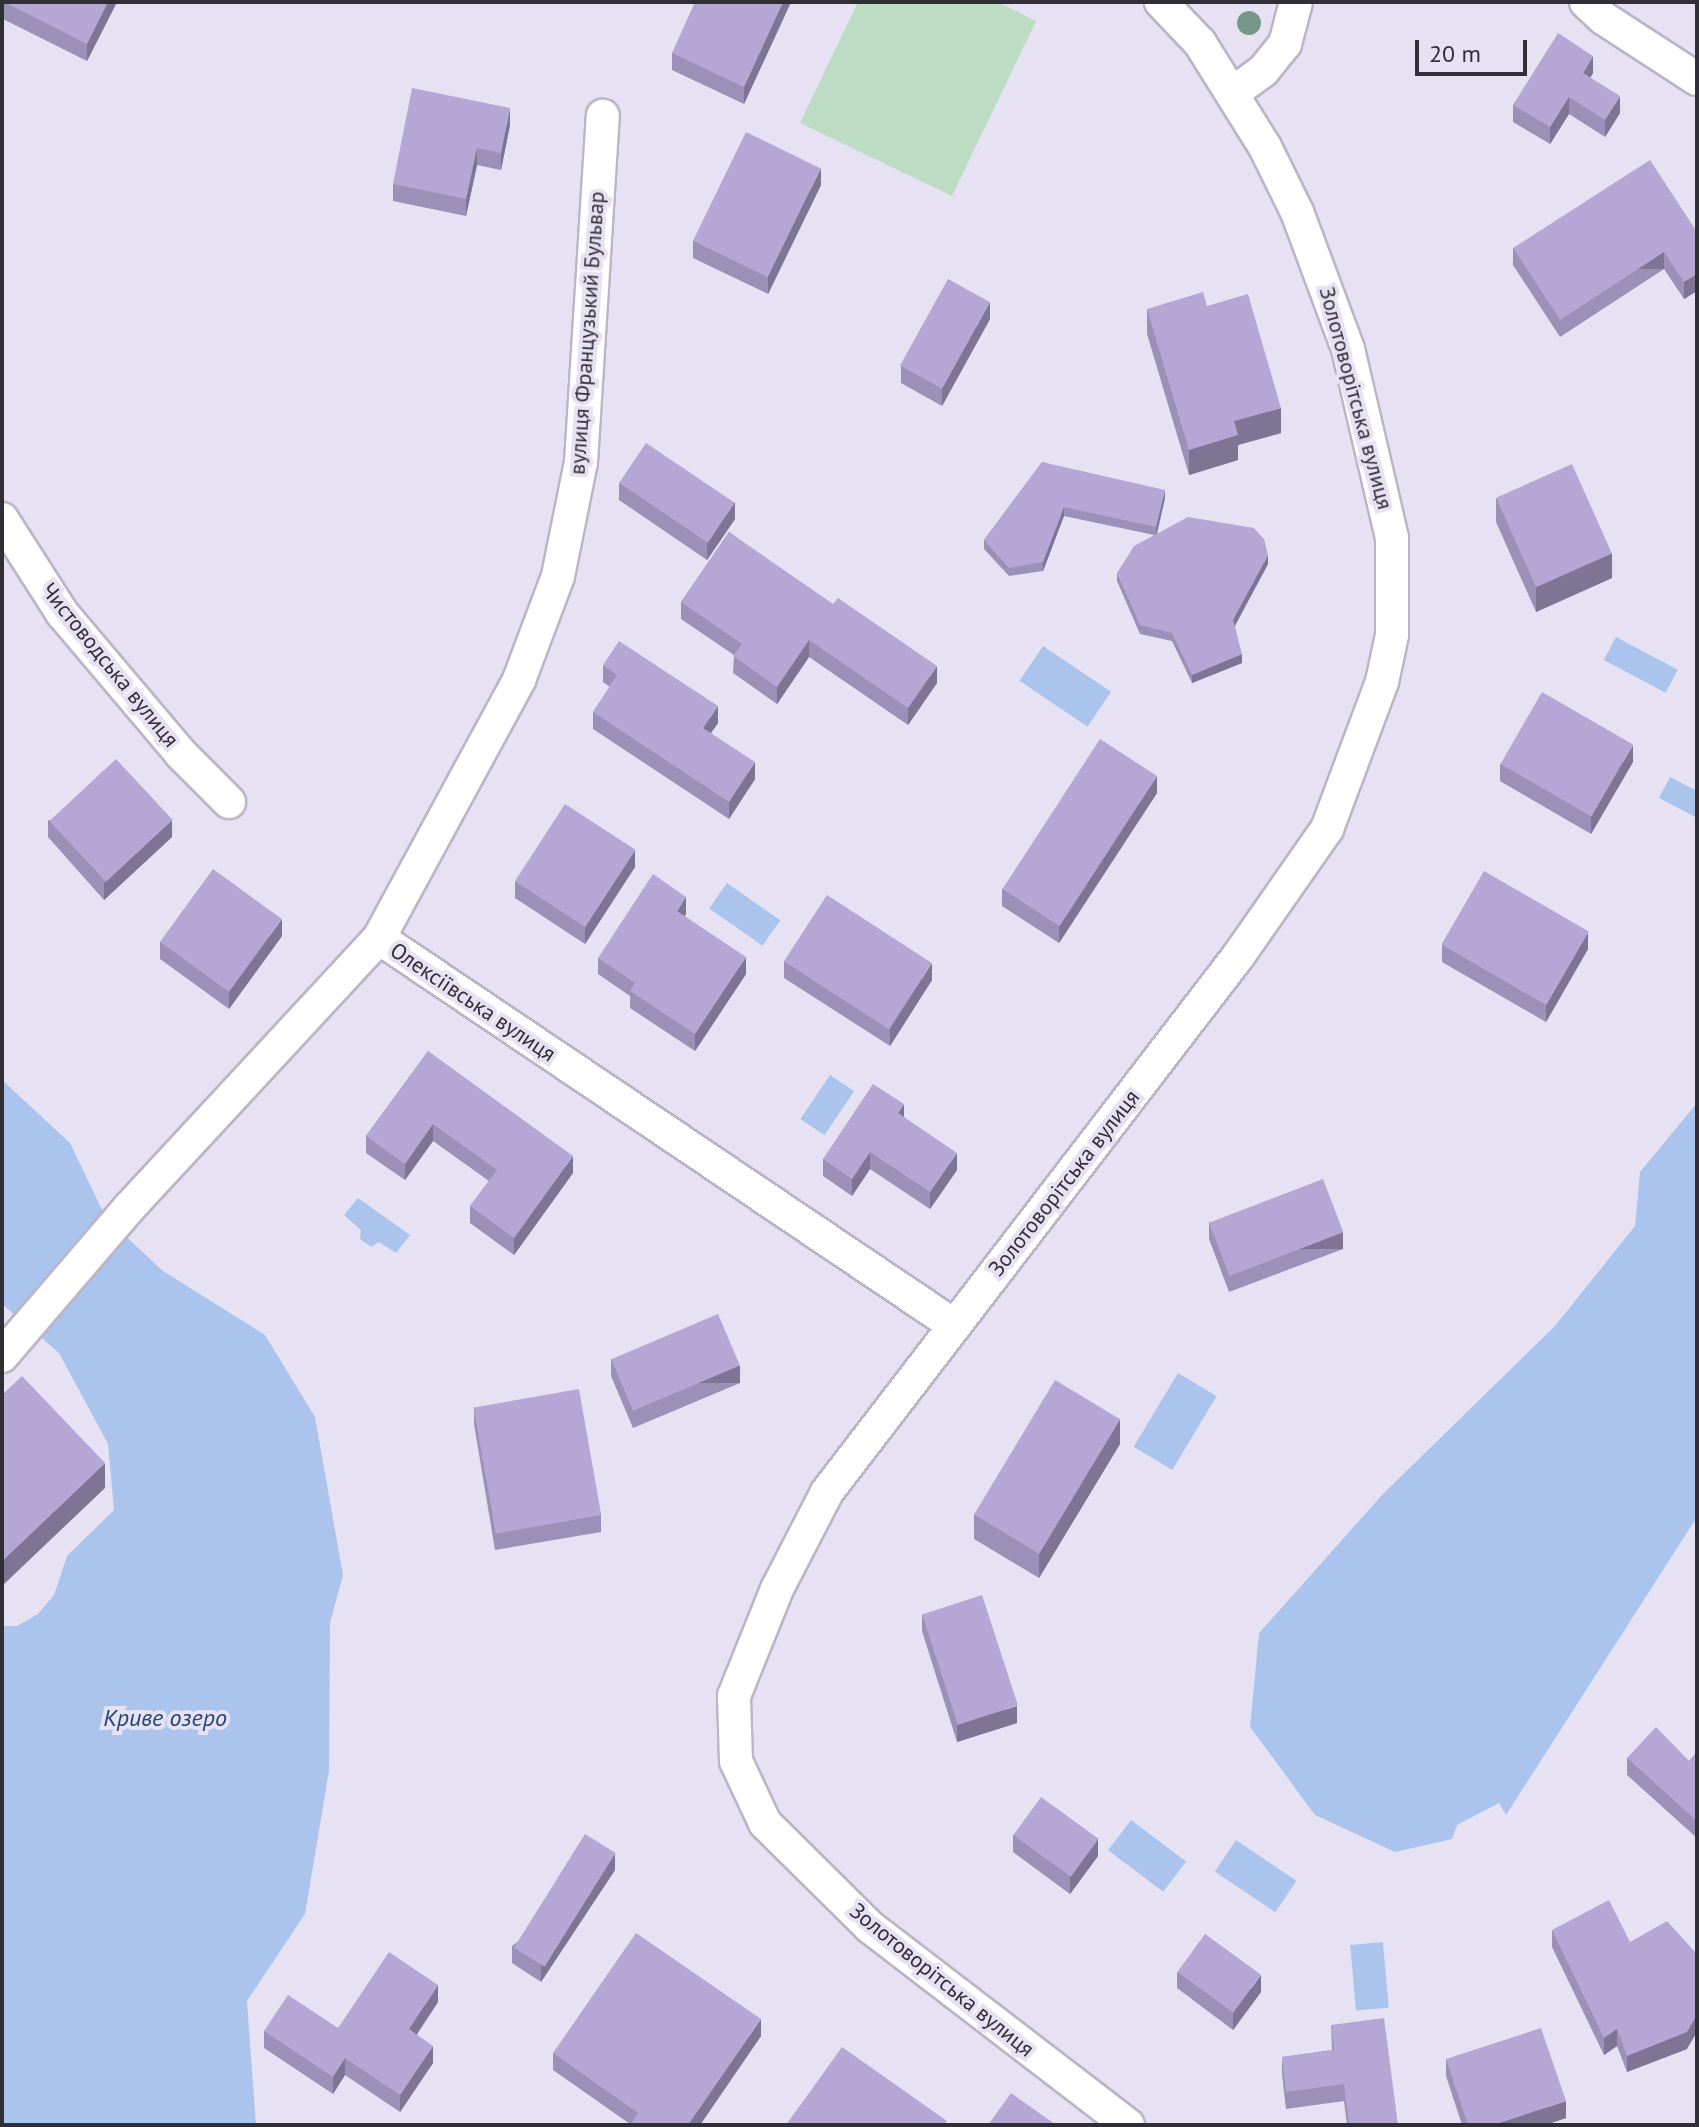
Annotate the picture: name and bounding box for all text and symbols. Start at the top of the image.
scale bar [1419,24,1531,74]
text: 20 m [1429,38,1481,69]
street label: вулиця Французький Бульвар [564,190,610,476]
street label: Золотоворітська вулиця [1314,284,1398,512]
street label: Чистоводська вулиця [36,578,184,752]
street label: Олексіївська вулиця [385,937,561,1067]
street label: Золотоворітська вулиця [983,1085,1145,1281]
water label: Криве озеро [103,1704,227,1732]
street label: Золотоворітська вулиця [845,1898,1039,2062]

